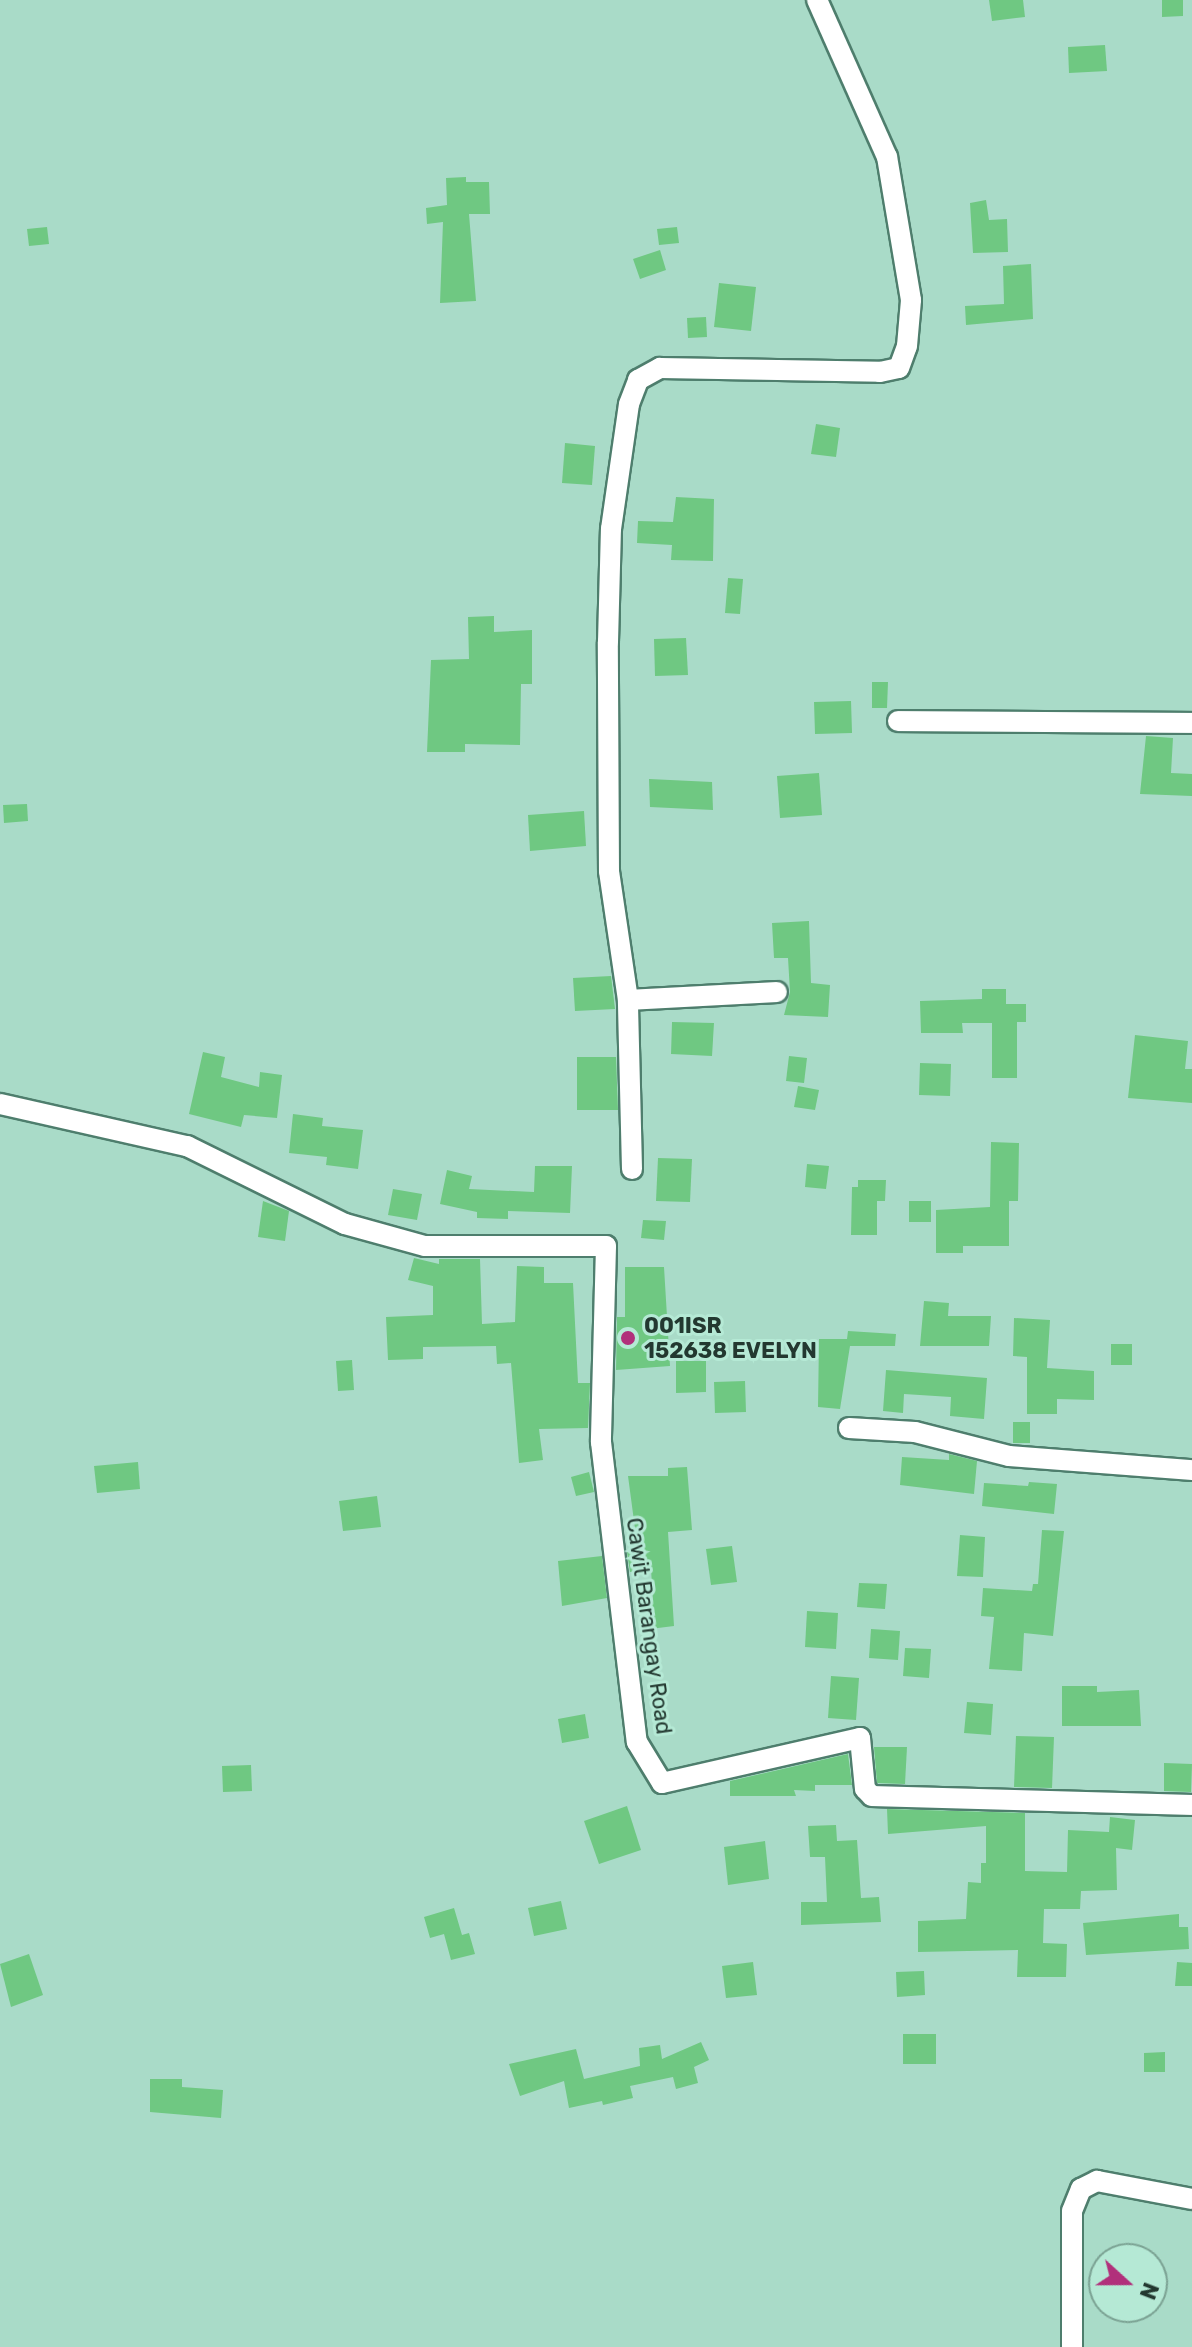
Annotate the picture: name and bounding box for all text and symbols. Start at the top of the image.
place label: 001ISR 152638 EVELYN [644,1312,817,1364]
marker: 001ISR 152638 EVELYN [619,1329,637,1347]
street label: Cawit Barangay Road [621,1516,677,1736]
north arrow [1088,2243,1168,2323]
text: N [1134,2279,1164,2303]

